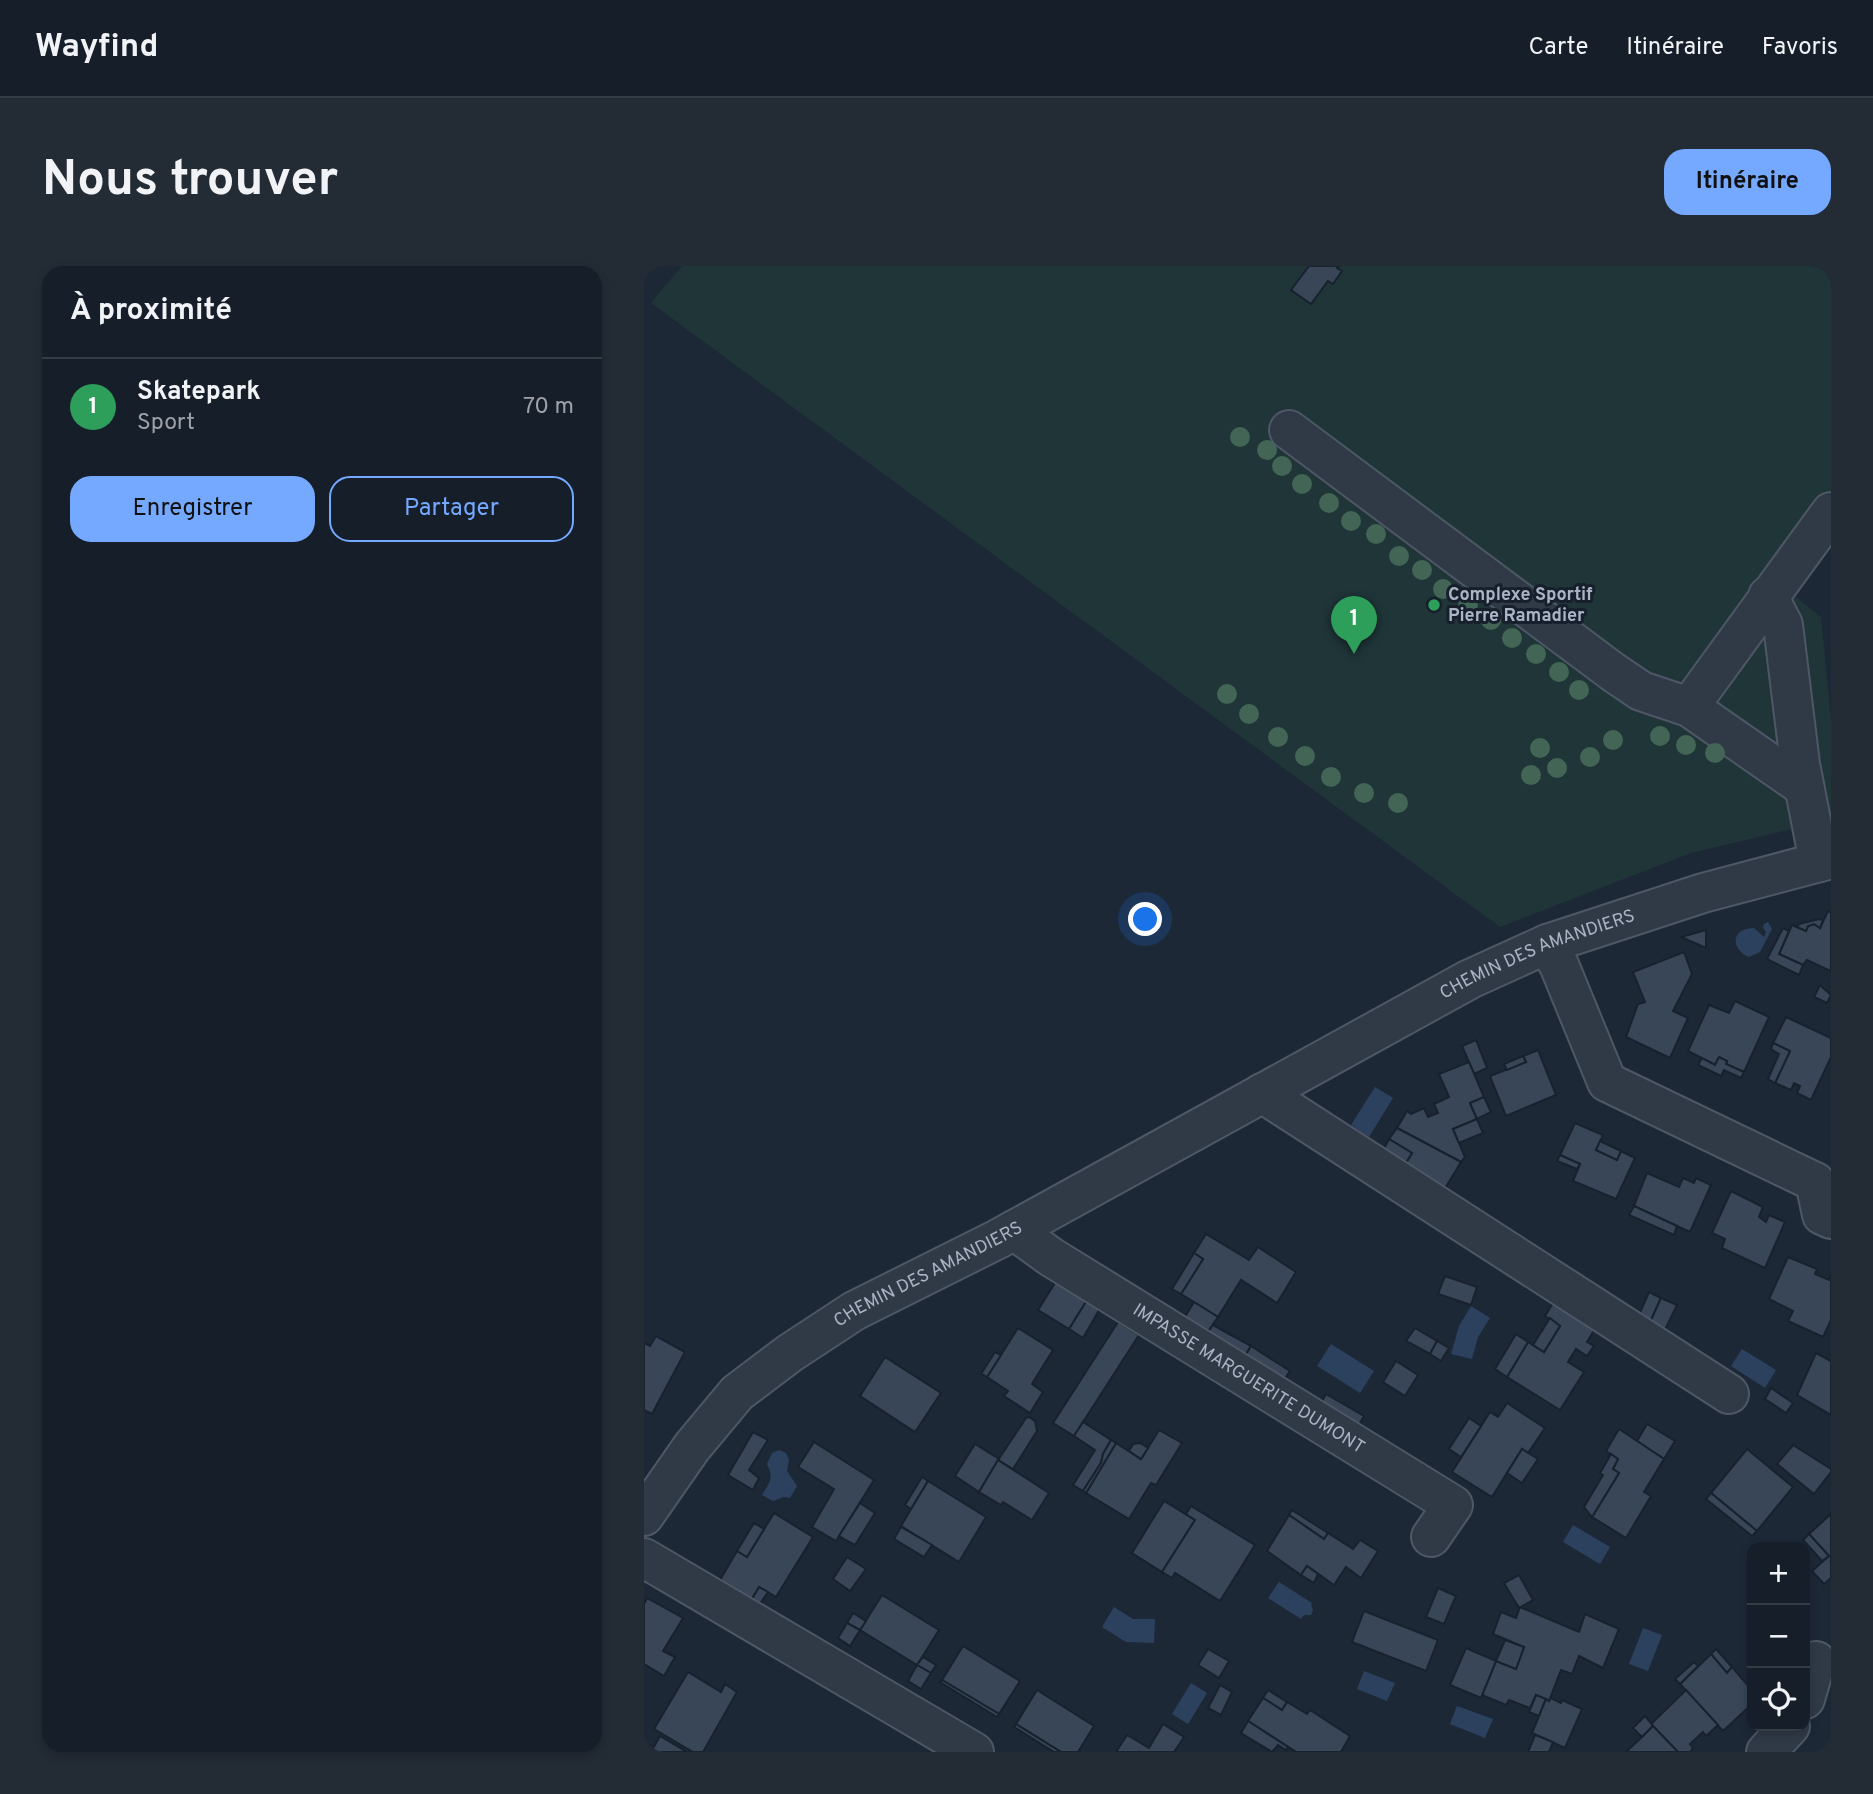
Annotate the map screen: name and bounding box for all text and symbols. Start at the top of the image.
text: Wayfind [35,27,158,69]
text: Carte [1528,33,1588,63]
text: Itinéraire [1626,33,1724,63]
text: Favoris [1762,33,1838,63]
button: Itinéraire [1664,149,1831,215]
text: Nous trouver [42,151,338,213]
text: À proximité [70,293,232,330]
text: Skatepark [137,376,261,409]
text: 1 [88,393,98,422]
text: 70 m [523,393,574,422]
text: Sport [137,409,195,438]
button: Enregistrer [70,476,315,542]
button: Partager [329,476,574,542]
place label: Complexe Sportif Pierre Ramadier [1448,584,1593,628]
pin: 1 [1331,596,1377,654]
marker: Complexe Sportif Pierre Ramadier [1426,597,1442,613]
your location [1128,902,1162,936]
street label: CHEMIN DES AMANDIERS [1436,905,1638,1005]
street label: CHEMIN DES AMANDIERS [829,1216,1027,1333]
street label: IMPASSE MARGUERITE DUMONT [1128,1299,1369,1459]
map controls [1747,1542,1810,1731]
button: + [1747,1542,1810,1605]
button: − [1747,1605,1810,1668]
button: locate [1747,1668,1810,1731]

